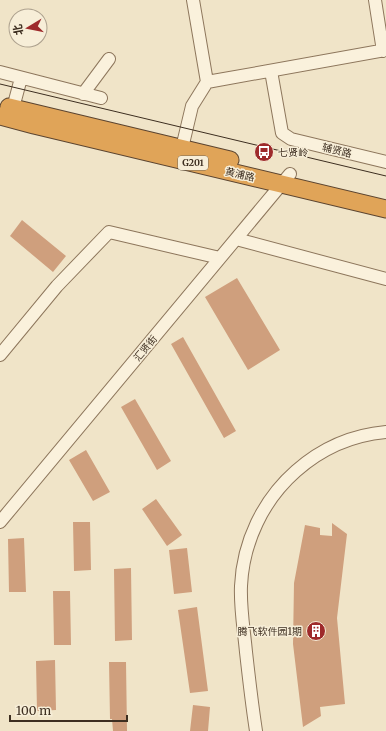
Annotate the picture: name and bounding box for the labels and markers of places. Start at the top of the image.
bus stop icon: 七贤岭 [253,141,275,163]
place label: 七贤岭 [278,146,308,159]
building icon: 腾飞软件园1期 [305,620,327,642]
place label: 腾飞软件园1期 [237,625,302,638]

